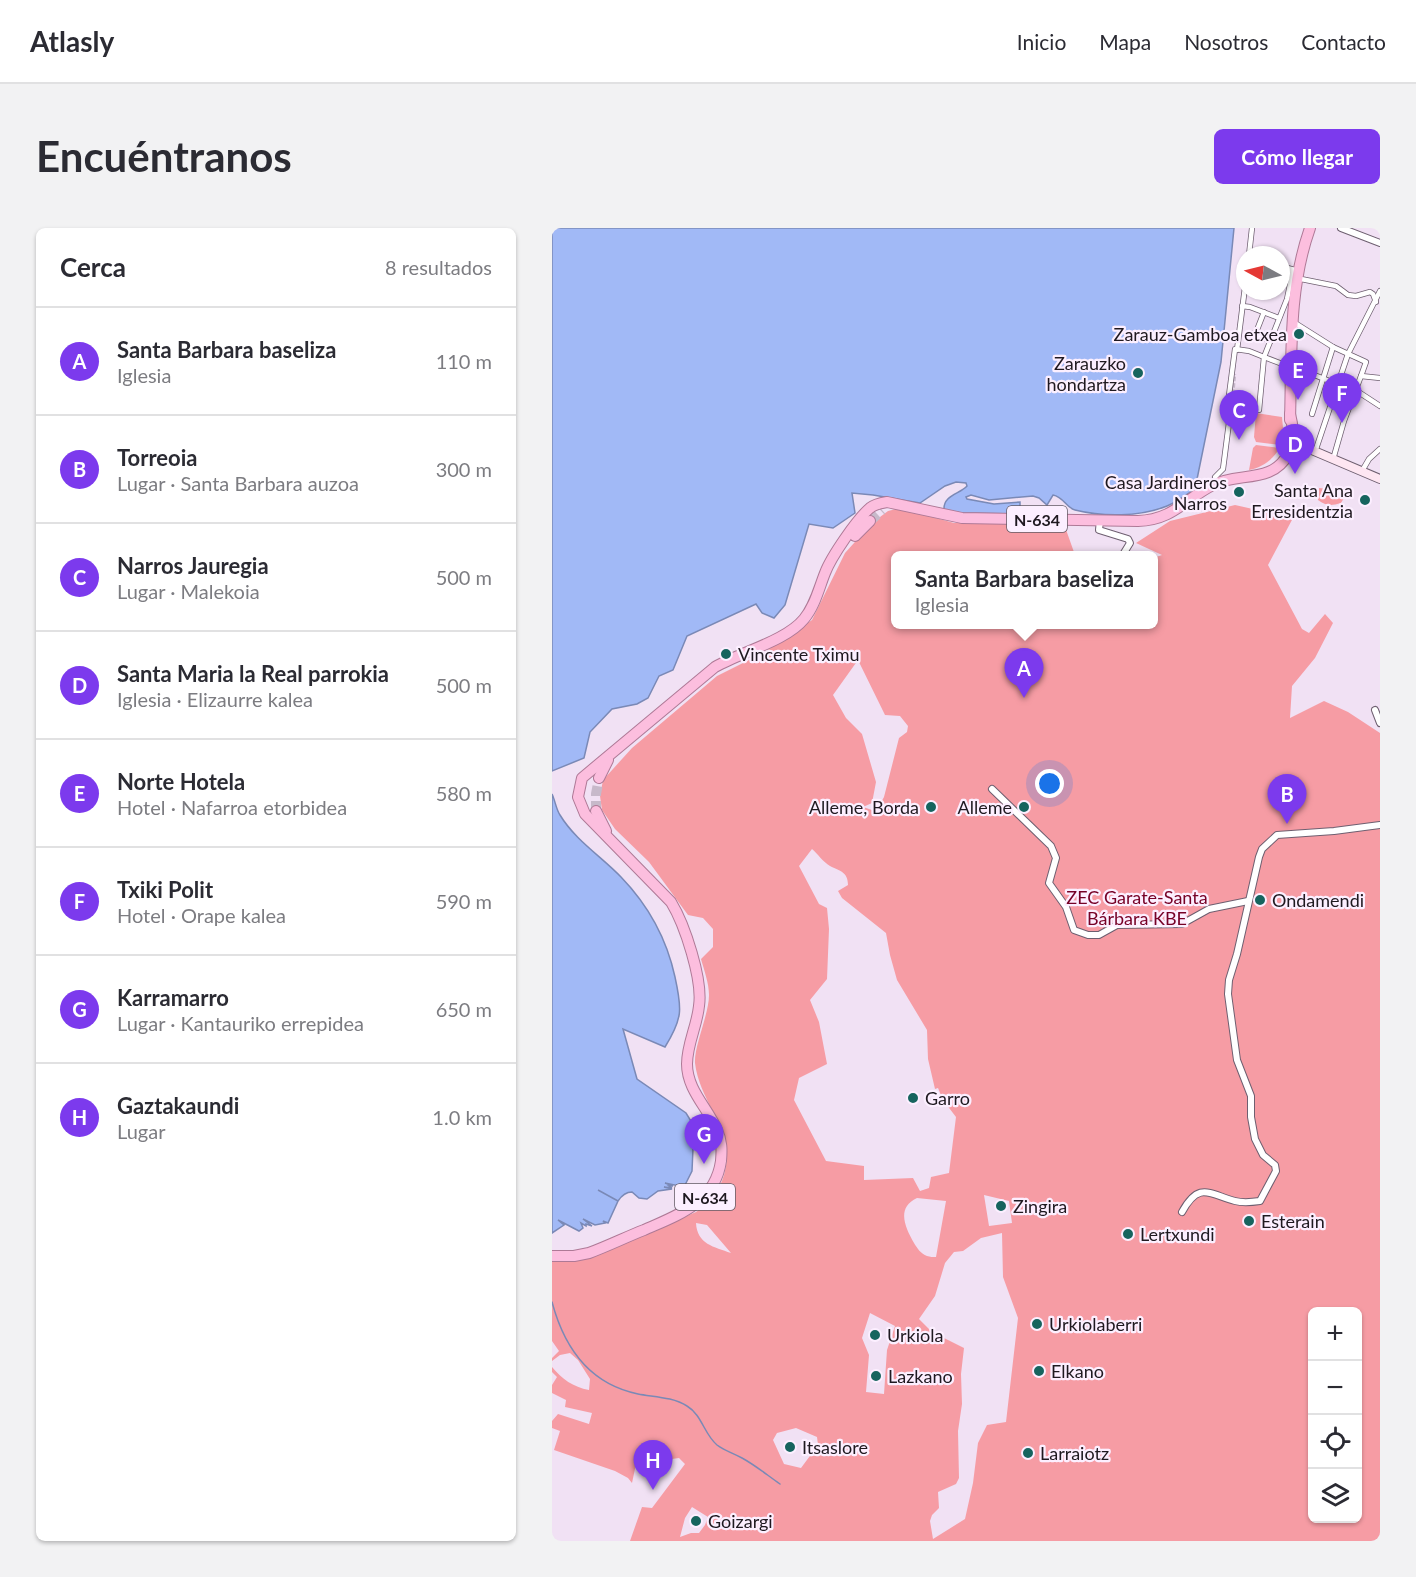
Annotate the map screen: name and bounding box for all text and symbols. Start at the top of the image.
text: Atlasly [30,24,114,58]
text: Inicio [1017,29,1066,54]
text: Mapa [1099,29,1151,54]
text: Nosotros [1184,29,1268,54]
text: Contacto [1301,29,1386,54]
button: Cómo llegar [1214,129,1380,184]
text: Encuéntranos [36,131,292,181]
north arrow [1236,246,1290,300]
text: Cerca [60,251,126,283]
text: 8 resultados [385,255,492,279]
place label: Zarauz-Gamboa etxea [1114,323,1287,345]
marker: Zarauz-Gamboa etxea [1292,327,1306,341]
text: Santa Barbara baseliza [117,336,336,363]
text: A [73,349,86,373]
text: 110 m [436,349,492,373]
pin: E [1278,350,1318,400]
place label: Zarauzko hondartza [1047,352,1126,395]
text: Iglesia [117,363,171,387]
marker: Zarauzko hondartza [1131,366,1145,380]
pin: F [1322,374,1362,423]
pin: C [1220,390,1258,440]
pin: D [1276,424,1314,474]
text: Torreoia [117,444,197,471]
text: B [73,457,86,481]
text: 300 m [436,457,492,481]
text: Lugar · Santa Barbara auzoa [117,471,359,495]
place label: Casa Jardineros Narros [1105,471,1227,514]
place label: Santa Ana Erresidentzia [1251,479,1353,522]
marker: Casa Jardineros Narros [1232,485,1246,499]
marker: Santa Ana Erresidentzia [1358,493,1372,507]
road number: N-634 [1007,506,1067,532]
popup [891,551,1158,629]
text: Narros Jauregia [117,552,269,579]
text: C [73,565,86,589]
text: 500 m [436,565,492,589]
text: Santa Barbara baseliza [915,565,1134,592]
text: Lugar · Malekoia [117,579,260,603]
text: Iglesia [915,592,969,616]
place label: Vincente Tximu [738,643,860,665]
marker: Vincente Tximu [719,647,733,661]
pin: A [1004,648,1044,698]
text: Santa Maria la Real parrokia [117,660,389,687]
text: D [72,673,87,697]
text: 500 m [436,673,492,697]
text: Iglesia · Elizaurre kalea [117,687,313,711]
text: Norte Hotela [117,768,245,795]
your location [1035,769,1064,798]
pin: B [1268,774,1306,824]
text: E [74,781,85,805]
text: 580 m [436,781,492,805]
text: Hotel · Nafarroa etorbidea [117,795,347,819]
place label: Alleme, Borda [809,796,919,818]
place label: Alleme [958,796,1012,818]
marker: Alleme, Borda [924,800,938,814]
marker: Alleme [1017,800,1031,814]
text: Txiki Polit [117,876,213,903]
park label: ZEC Garate-Santa Bárbara KBE [1066,886,1208,929]
text: F [74,889,85,913]
text: 590 m [436,889,492,913]
place label: Ondamendi [1272,889,1364,911]
marker: Ondamendi [1253,893,1267,907]
text: Hotel · Orape kalea [117,903,286,927]
text: Karramarro [117,984,229,1011]
text: G [72,997,87,1021]
text: 650 m [436,997,492,1021]
text: Lugar · Kantauriko errepidea [117,1011,364,1035]
place label: Garro [925,1087,970,1109]
marker: Garro [906,1091,920,1105]
text: Gaztakaundi [117,1092,239,1119]
text: H [72,1105,87,1129]
text: 1.0 km [432,1105,492,1129]
pin: G [684,1114,724,1164]
text: Lugar [117,1119,165,1143]
road number: N-634 [675,1184,735,1210]
place label: Zingira [1013,1195,1067,1217]
marker: Zingira [994,1199,1008,1213]
place label: Esterain [1261,1210,1325,1232]
marker: Esterain [1242,1214,1256,1228]
place label: Lertxundi [1140,1223,1215,1245]
marker: Lertxundi [1121,1227,1135,1241]
map controls [1308,1307,1362,1523]
button: + [1308,1307,1362,1361]
place label: Urkiolaberri [1049,1313,1142,1335]
marker: Urkiolaberri [1030,1317,1044,1331]
place label: Urkiola [887,1324,943,1346]
marker: Urkiola [868,1328,882,1342]
place label: Elkano [1051,1360,1104,1382]
button: − [1308,1361,1362,1415]
marker: Elkano [1032,1364,1046,1378]
place label: Lazkano [888,1365,953,1387]
marker: Lazkano [869,1369,883,1383]
button: locate [1308,1415,1362,1469]
place label: Itsaslore [802,1436,868,1458]
pin: H [634,1440,672,1490]
marker: Itsaslore [783,1440,797,1454]
place label: Larraiotz [1040,1442,1109,1464]
marker: Larraiotz [1021,1446,1035,1460]
button: layers [1308,1469,1362,1523]
place label: Goizargi [708,1510,773,1532]
marker: Goizargi [689,1514,703,1528]

